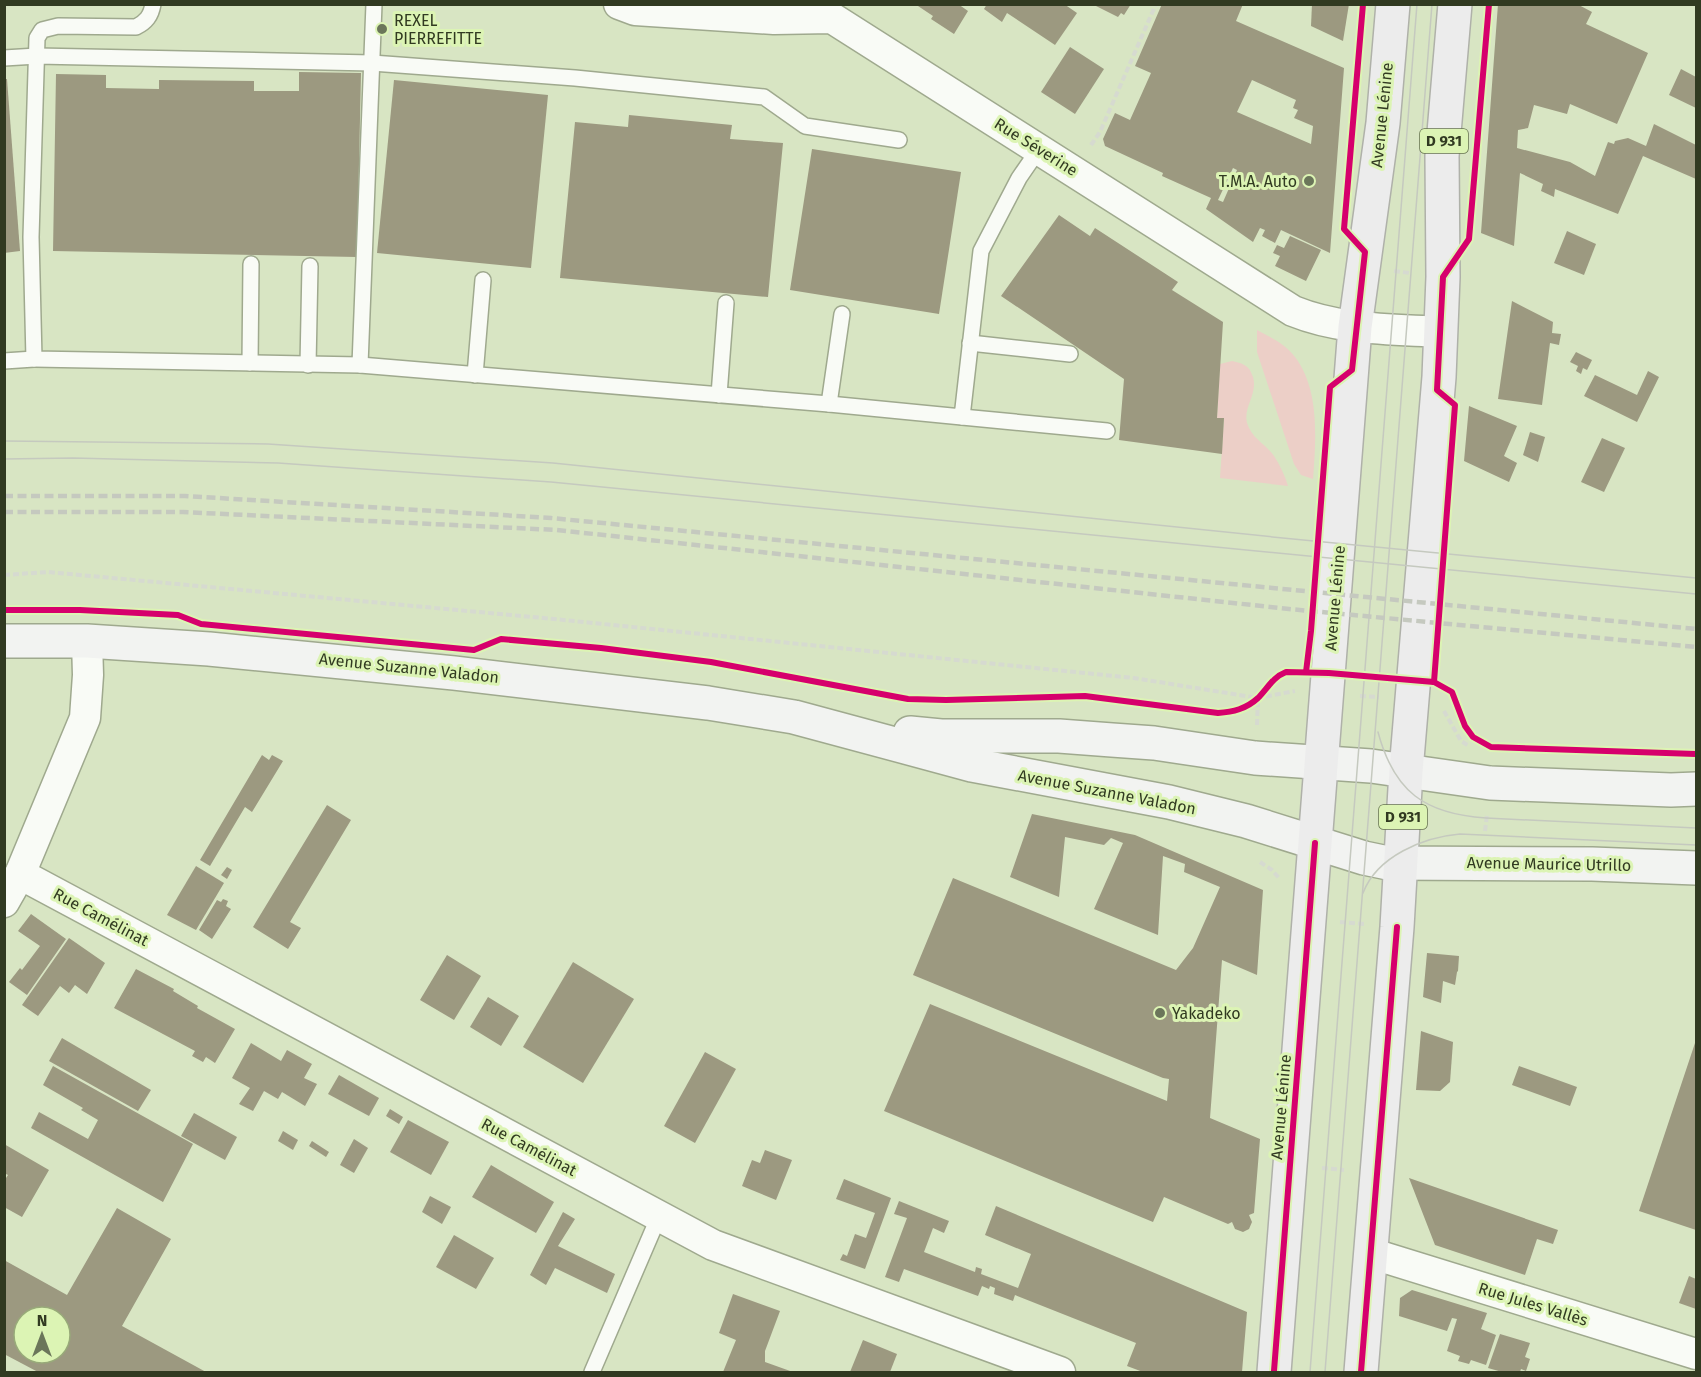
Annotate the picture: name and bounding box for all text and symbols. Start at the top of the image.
place label: REXEL PIERREFITTE [394,11,482,48]
marker: REXEL PIERREFITTE [375,22,389,36]
street label: Avenue Lénine [1367,61,1397,169]
street label: Rue Séverine [991,114,1081,180]
road number: D 931 [1420,129,1468,153]
place label: T.M.A. Auto [1219,172,1297,191]
marker: T.M.A. Auto [1302,174,1316,188]
street label: Avenue Lénine [1321,545,1349,651]
street label: Avenue Suzanne Valadon [318,649,500,687]
street label: Avenue Suzanne Valadon [1016,765,1198,819]
road number: D 931 [1379,805,1427,829]
street label: Avenue Maurice Utrillo [1467,853,1631,875]
street label: Rue Camélinat [50,884,152,950]
place label: Yakadeko [1172,1004,1241,1023]
marker: Yakadeko [1153,1006,1167,1020]
street label: Avenue Lénine [1267,1054,1295,1160]
street label: Rue Camélinat [478,1114,580,1180]
street label: Rue Jules Vallès [1476,1278,1590,1330]
north arrow [12,1305,72,1365]
text: N [37,1311,47,1330]

